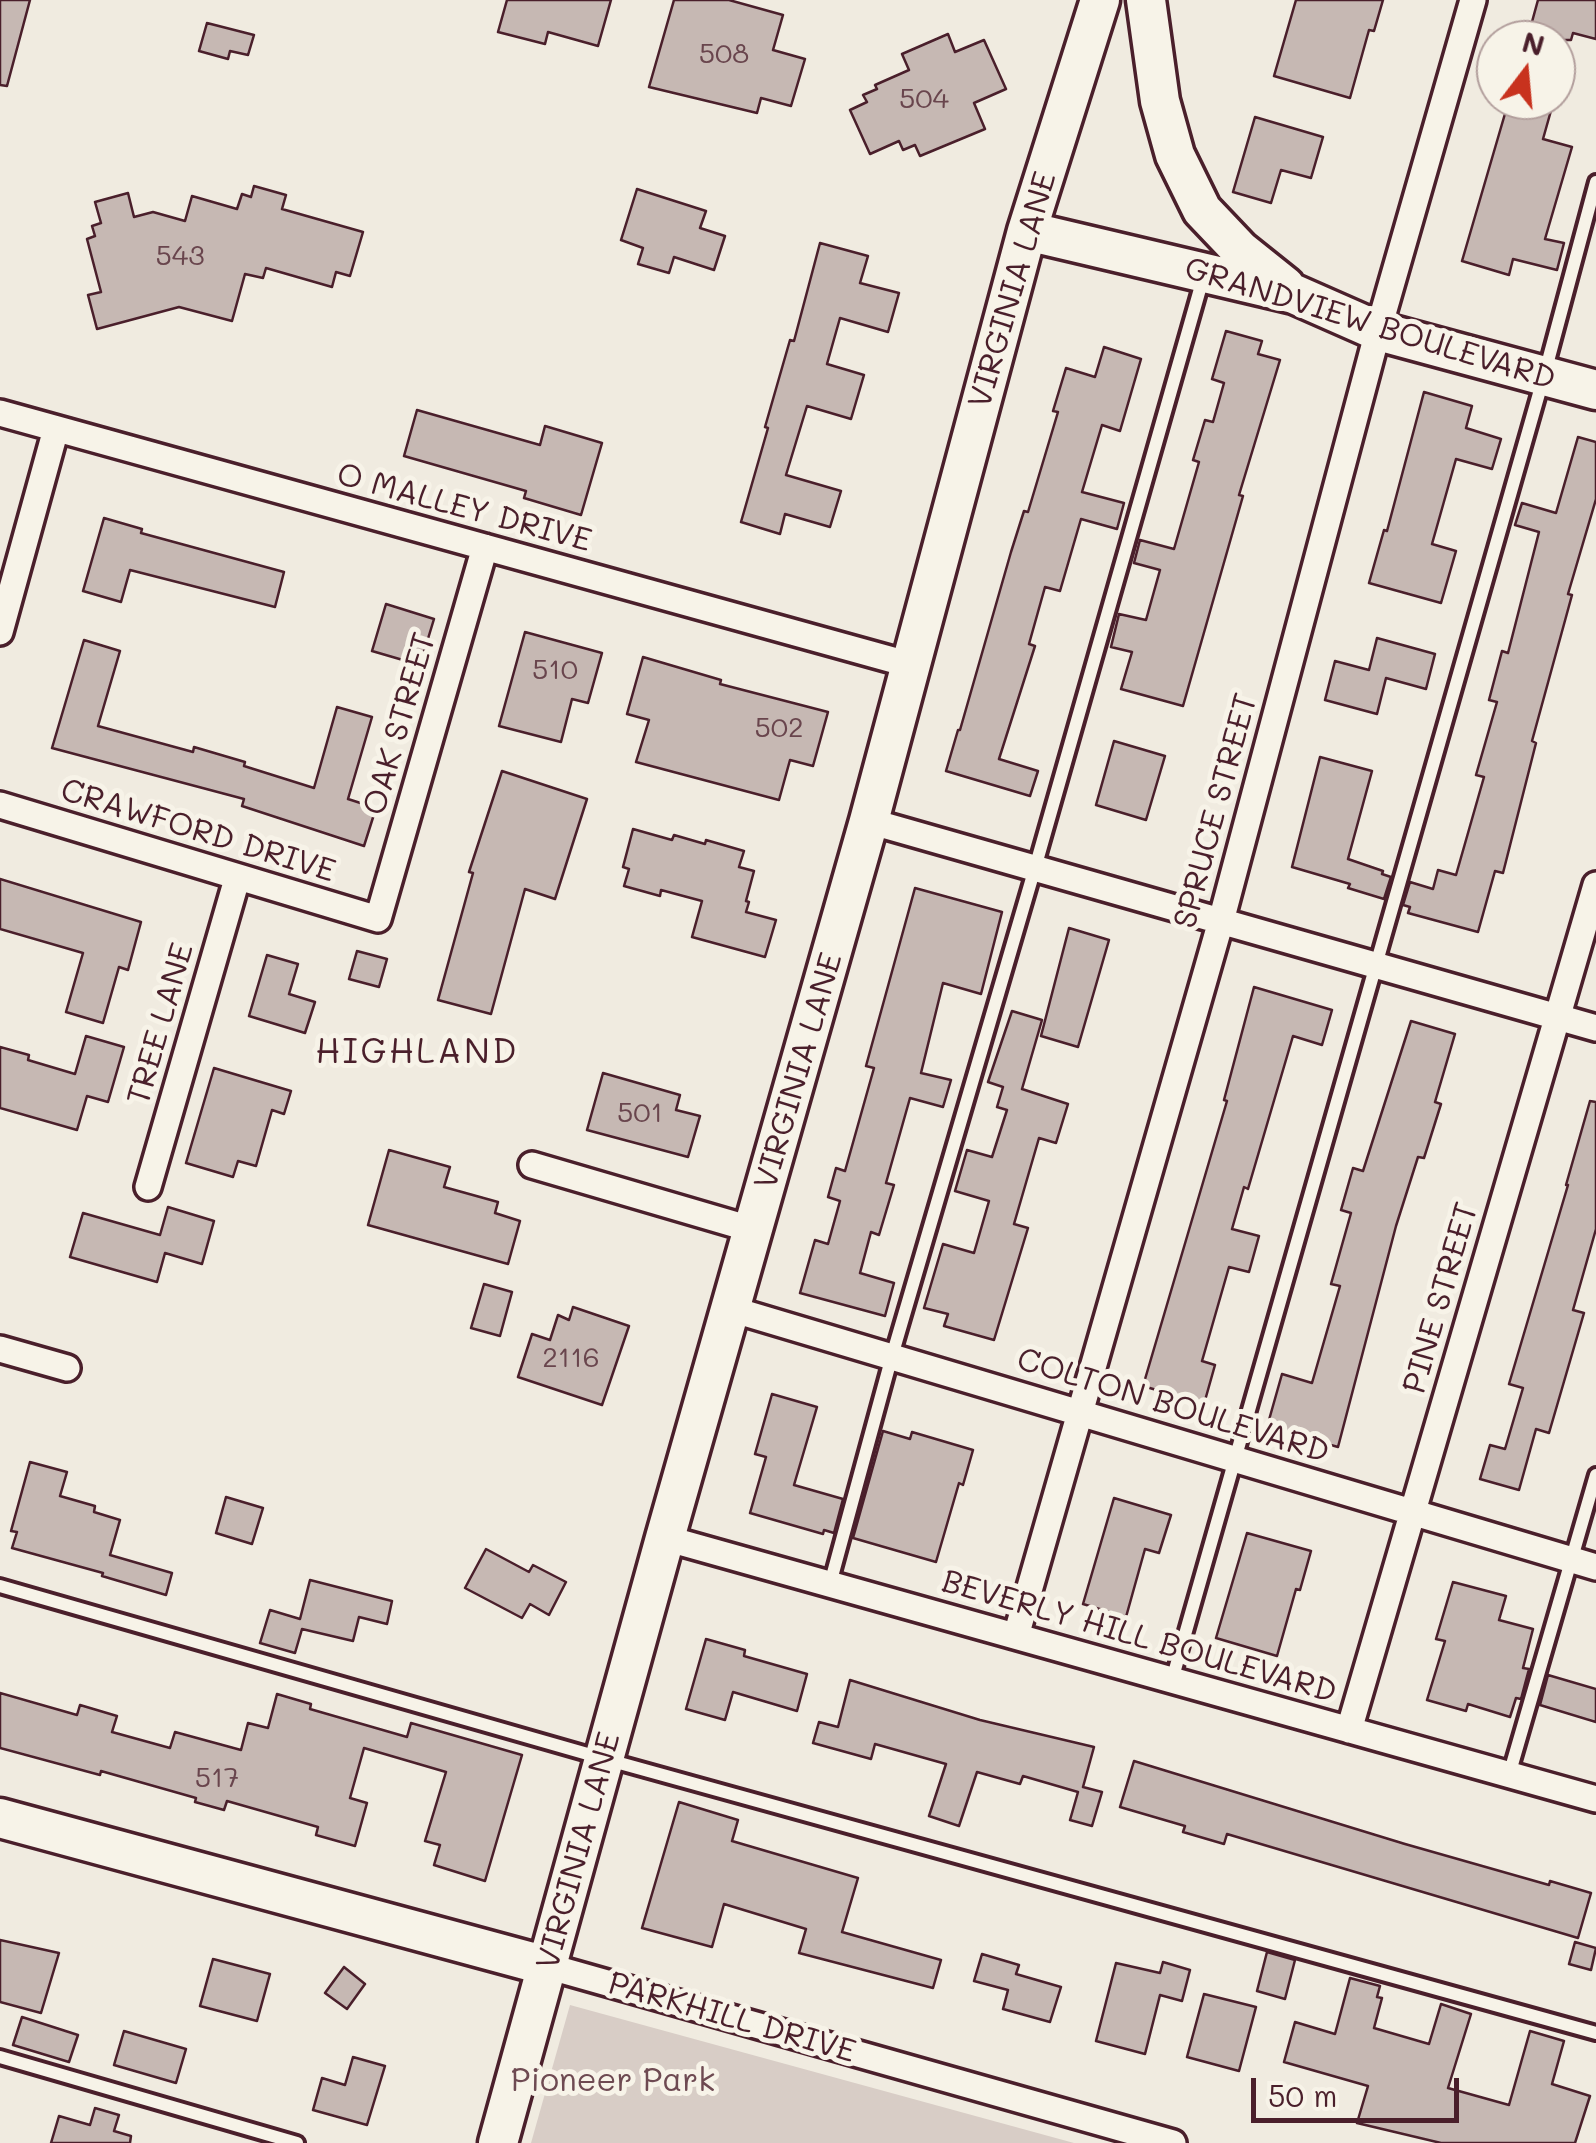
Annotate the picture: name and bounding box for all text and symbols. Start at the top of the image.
north arrow [1476,20,1576,120]
text: N [1519,23,1549,63]
house number: 508 [699,37,749,71]
house number: 504 [899,82,949,116]
street label: VIRGINIA LANE [961,168,1065,412]
house number: 543 [155,239,205,273]
street label: GRANDVIEW BOULEVARD [1180,249,1560,399]
street label: O MALLEY DRIVE [333,456,595,560]
street label: OAK STREET [356,628,444,820]
house number: 510 [532,653,578,687]
street label: SPRUCE STREET [1166,689,1266,933]
house number: 502 [754,711,804,745]
street label: CRAWFORD DRIVE [56,771,340,891]
street label: TREE LANE [120,939,202,1109]
street label: VIRGINIA LANE [747,949,851,1193]
district label: HIGHLAND [315,1031,519,1073]
house number: 501 [617,1096,663,1130]
street label: PINE STREET [1395,1198,1487,1398]
street label: COLTON BOULEVARD [1012,1340,1334,1472]
house number: 2116 [542,1341,600,1375]
street label: BEVERLY HILL BOULEVARD [937,1562,1341,1712]
street label: VIRGINIA LANE [529,1728,629,1974]
house number: 517 [195,1761,239,1795]
street label: PARKHILL DRIVE [604,1964,860,2072]
scale bar [1256,2058,1464,2120]
park label: Pioneer Park [511,2062,715,2100]
text: 50 m [1268,2075,1338,2115]

